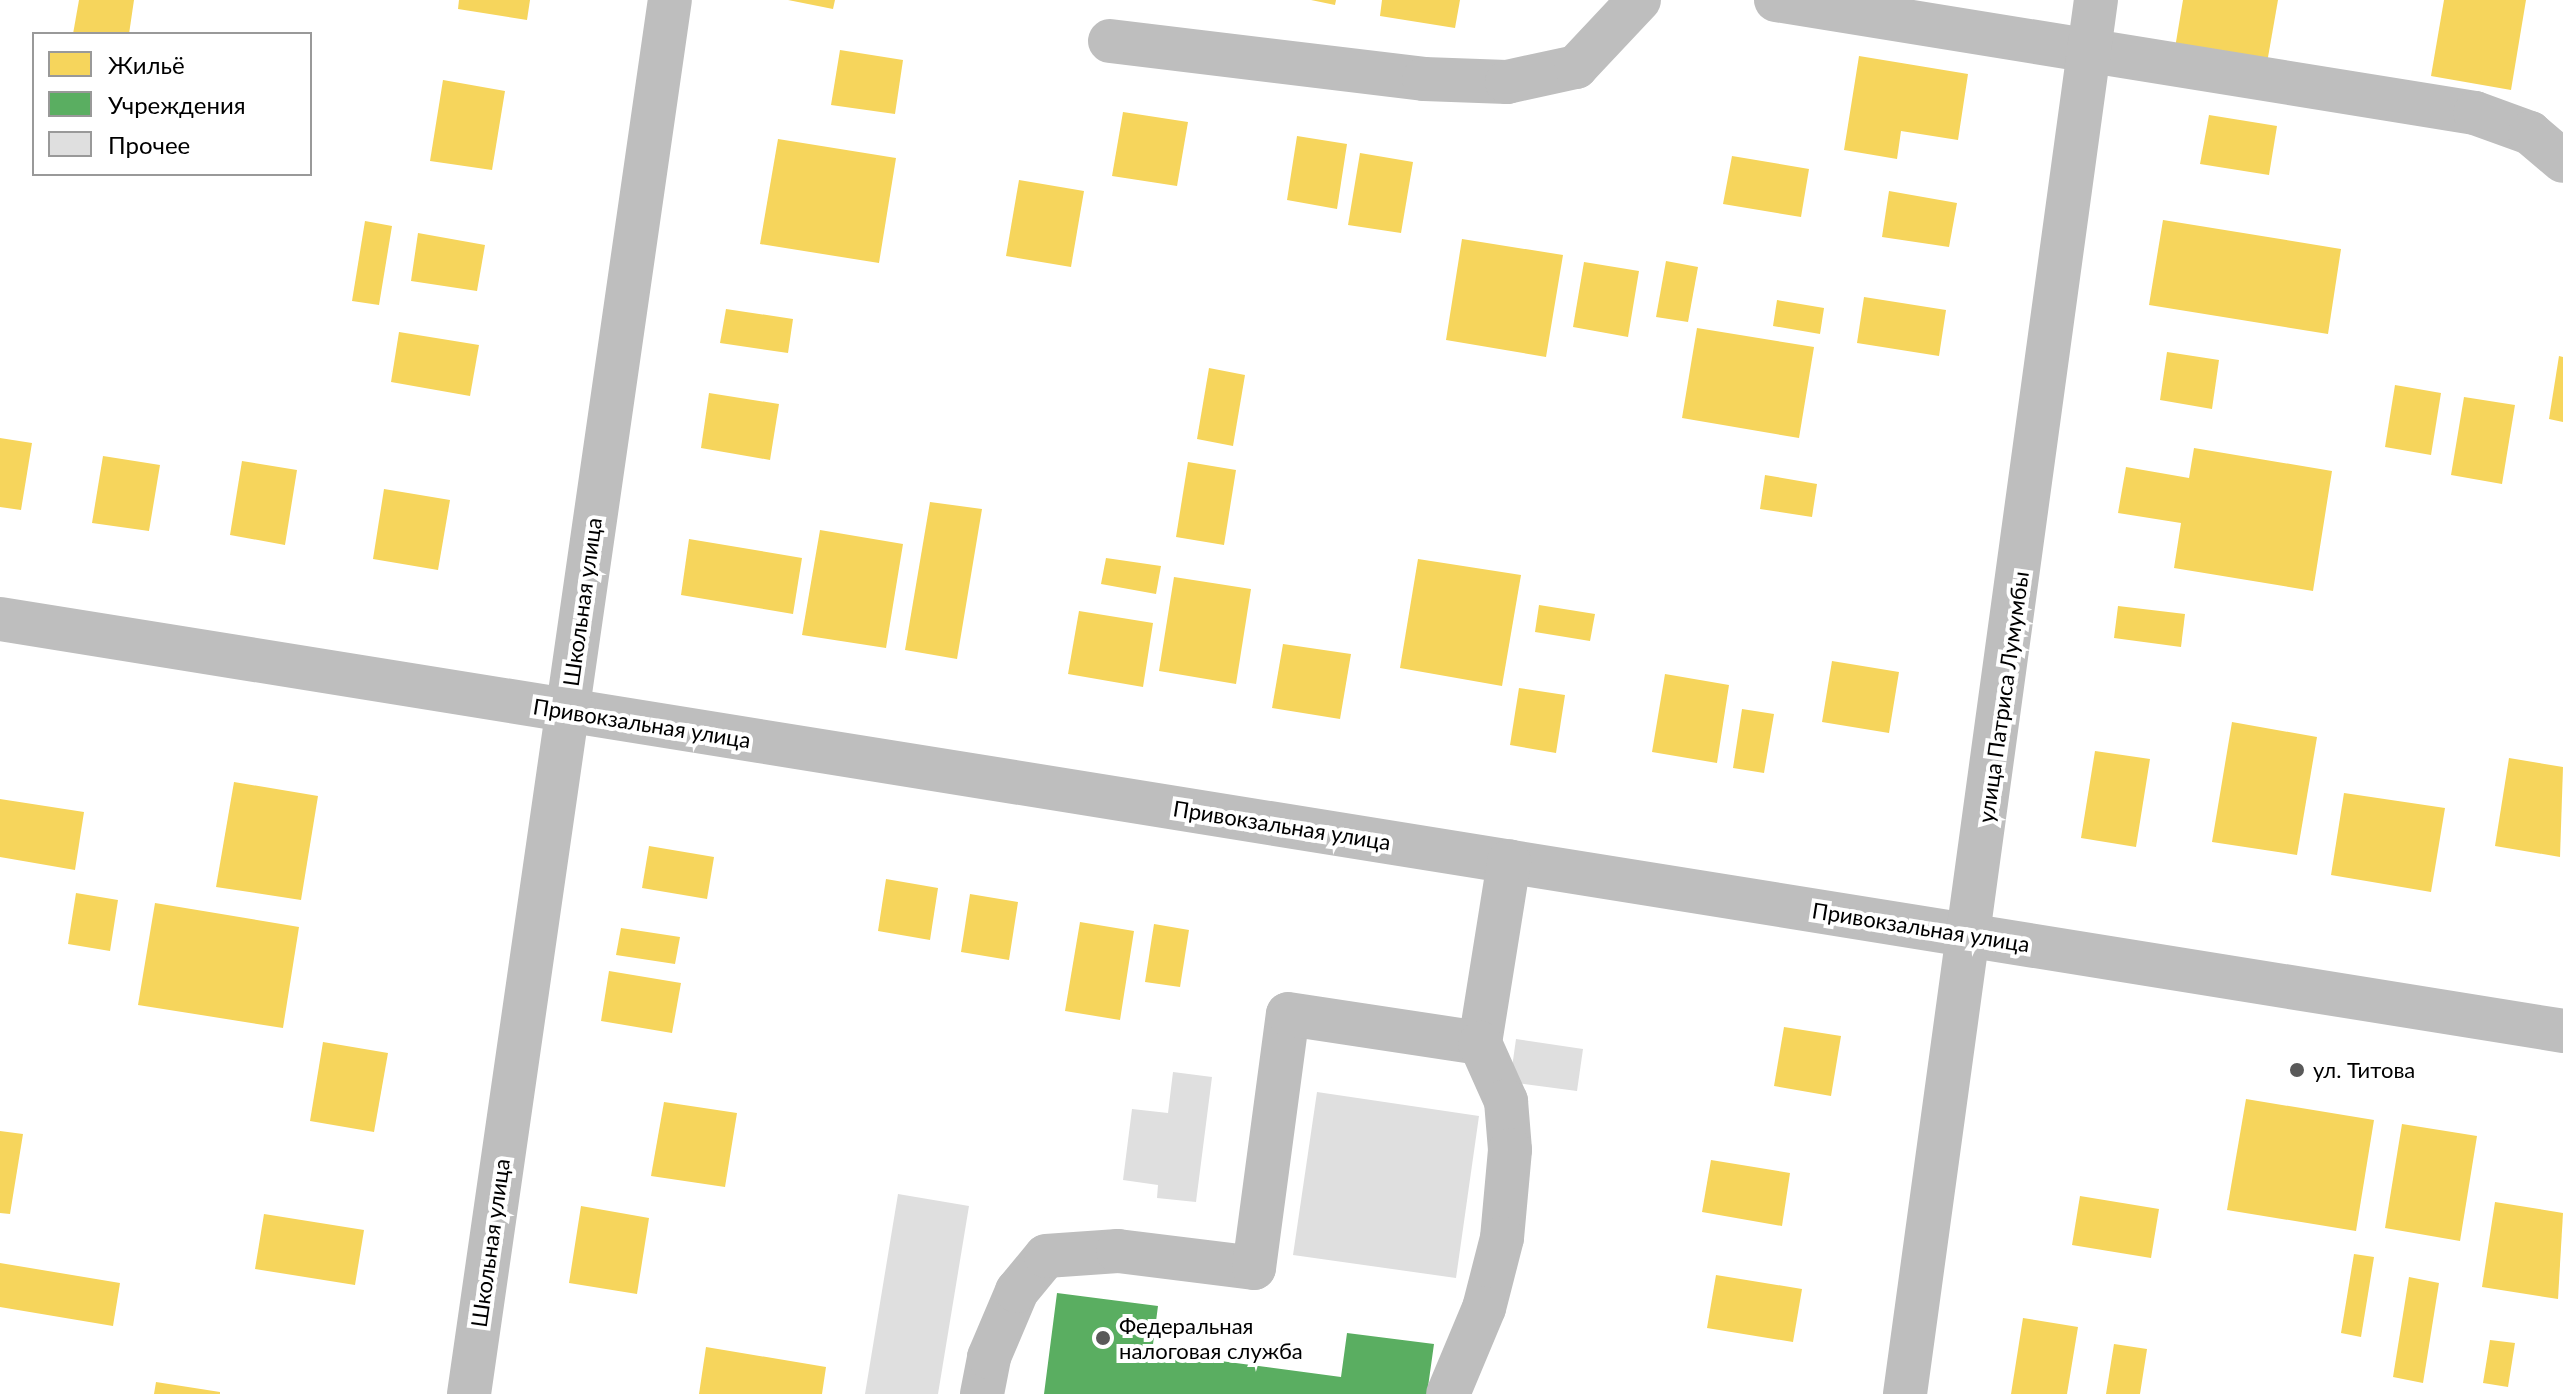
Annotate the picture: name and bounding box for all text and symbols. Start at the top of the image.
legend [32,32,312,176]
text: Жильё [108,50,185,79]
text: Учреждения [108,90,246,119]
text: Прочее [108,130,190,159]
street label: Школьная улица [557,516,607,688]
street label: улица Патриса Лумумбы [1972,570,2034,824]
street label: Привокзальная улица [531,693,753,753]
street label: Привокзальная улица [1171,795,1393,855]
street label: Привокзальная улица [1810,897,2032,957]
place label: ул. Титова [2313,1057,2415,1083]
marker: ул. Титова [2288,1061,2306,1079]
street label: Школьная улица [465,1157,515,1329]
place label: Федеральная налоговая служба [1119,1312,1303,1364]
marker: Федеральная налоговая служба [1094,1329,1112,1347]

